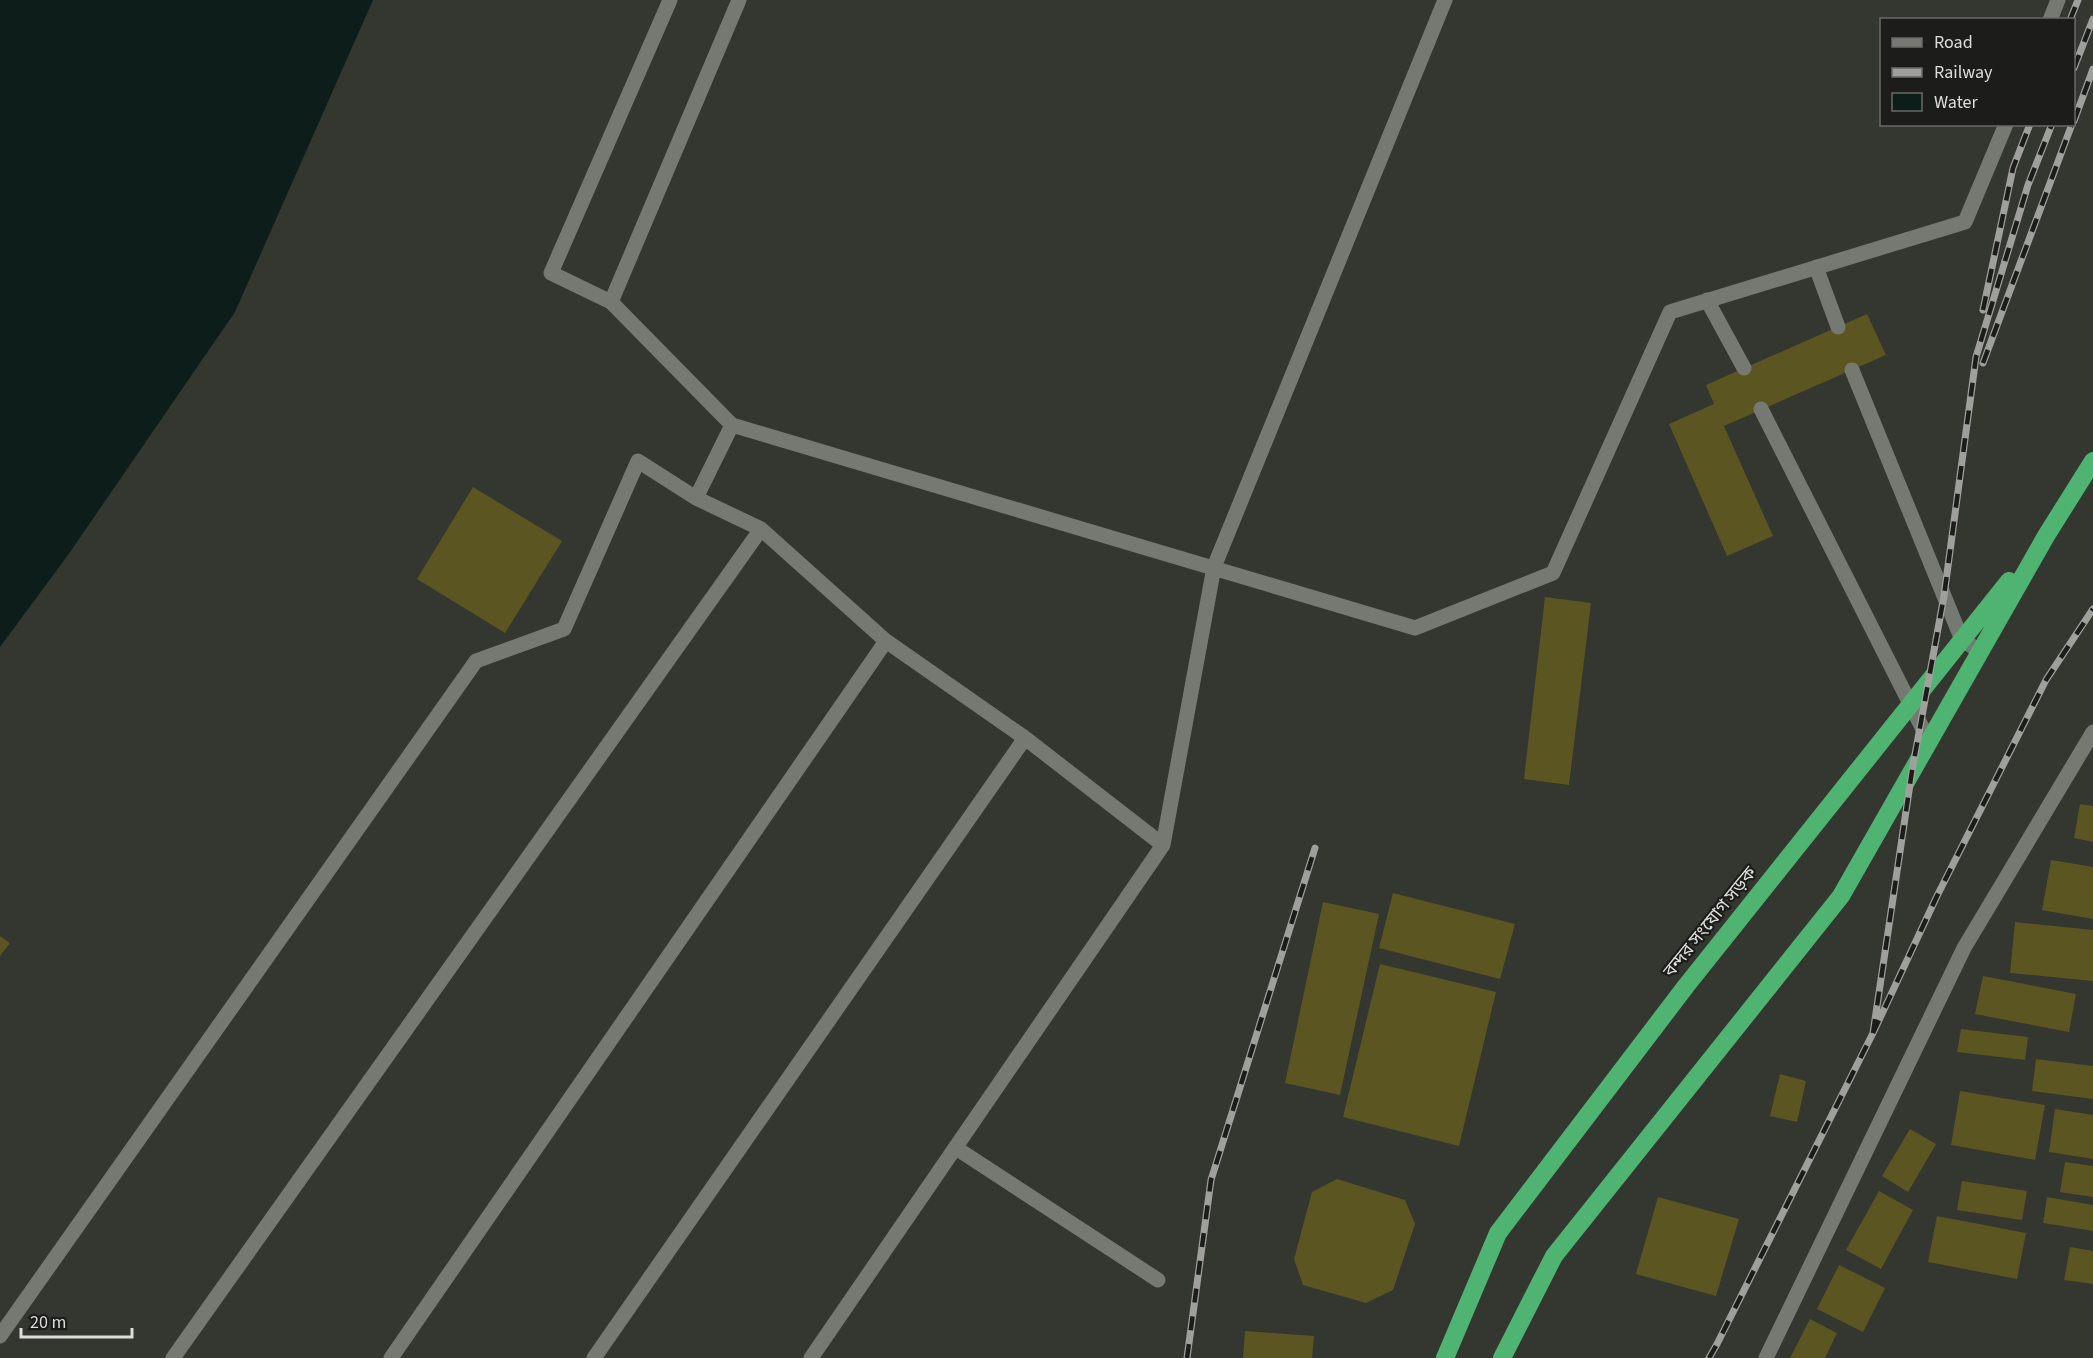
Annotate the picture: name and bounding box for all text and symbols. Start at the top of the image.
legend [1880,18,2075,126]
text: Road [1934,30,1973,55]
text: Railway [1934,60,1993,85]
text: Water [1934,90,1978,115]
street label: বন্দর সংযোগ সড়ক [1657,861,1763,983]
scale bar [21,1301,132,1339]
text: 20 m [30,1310,66,1335]

